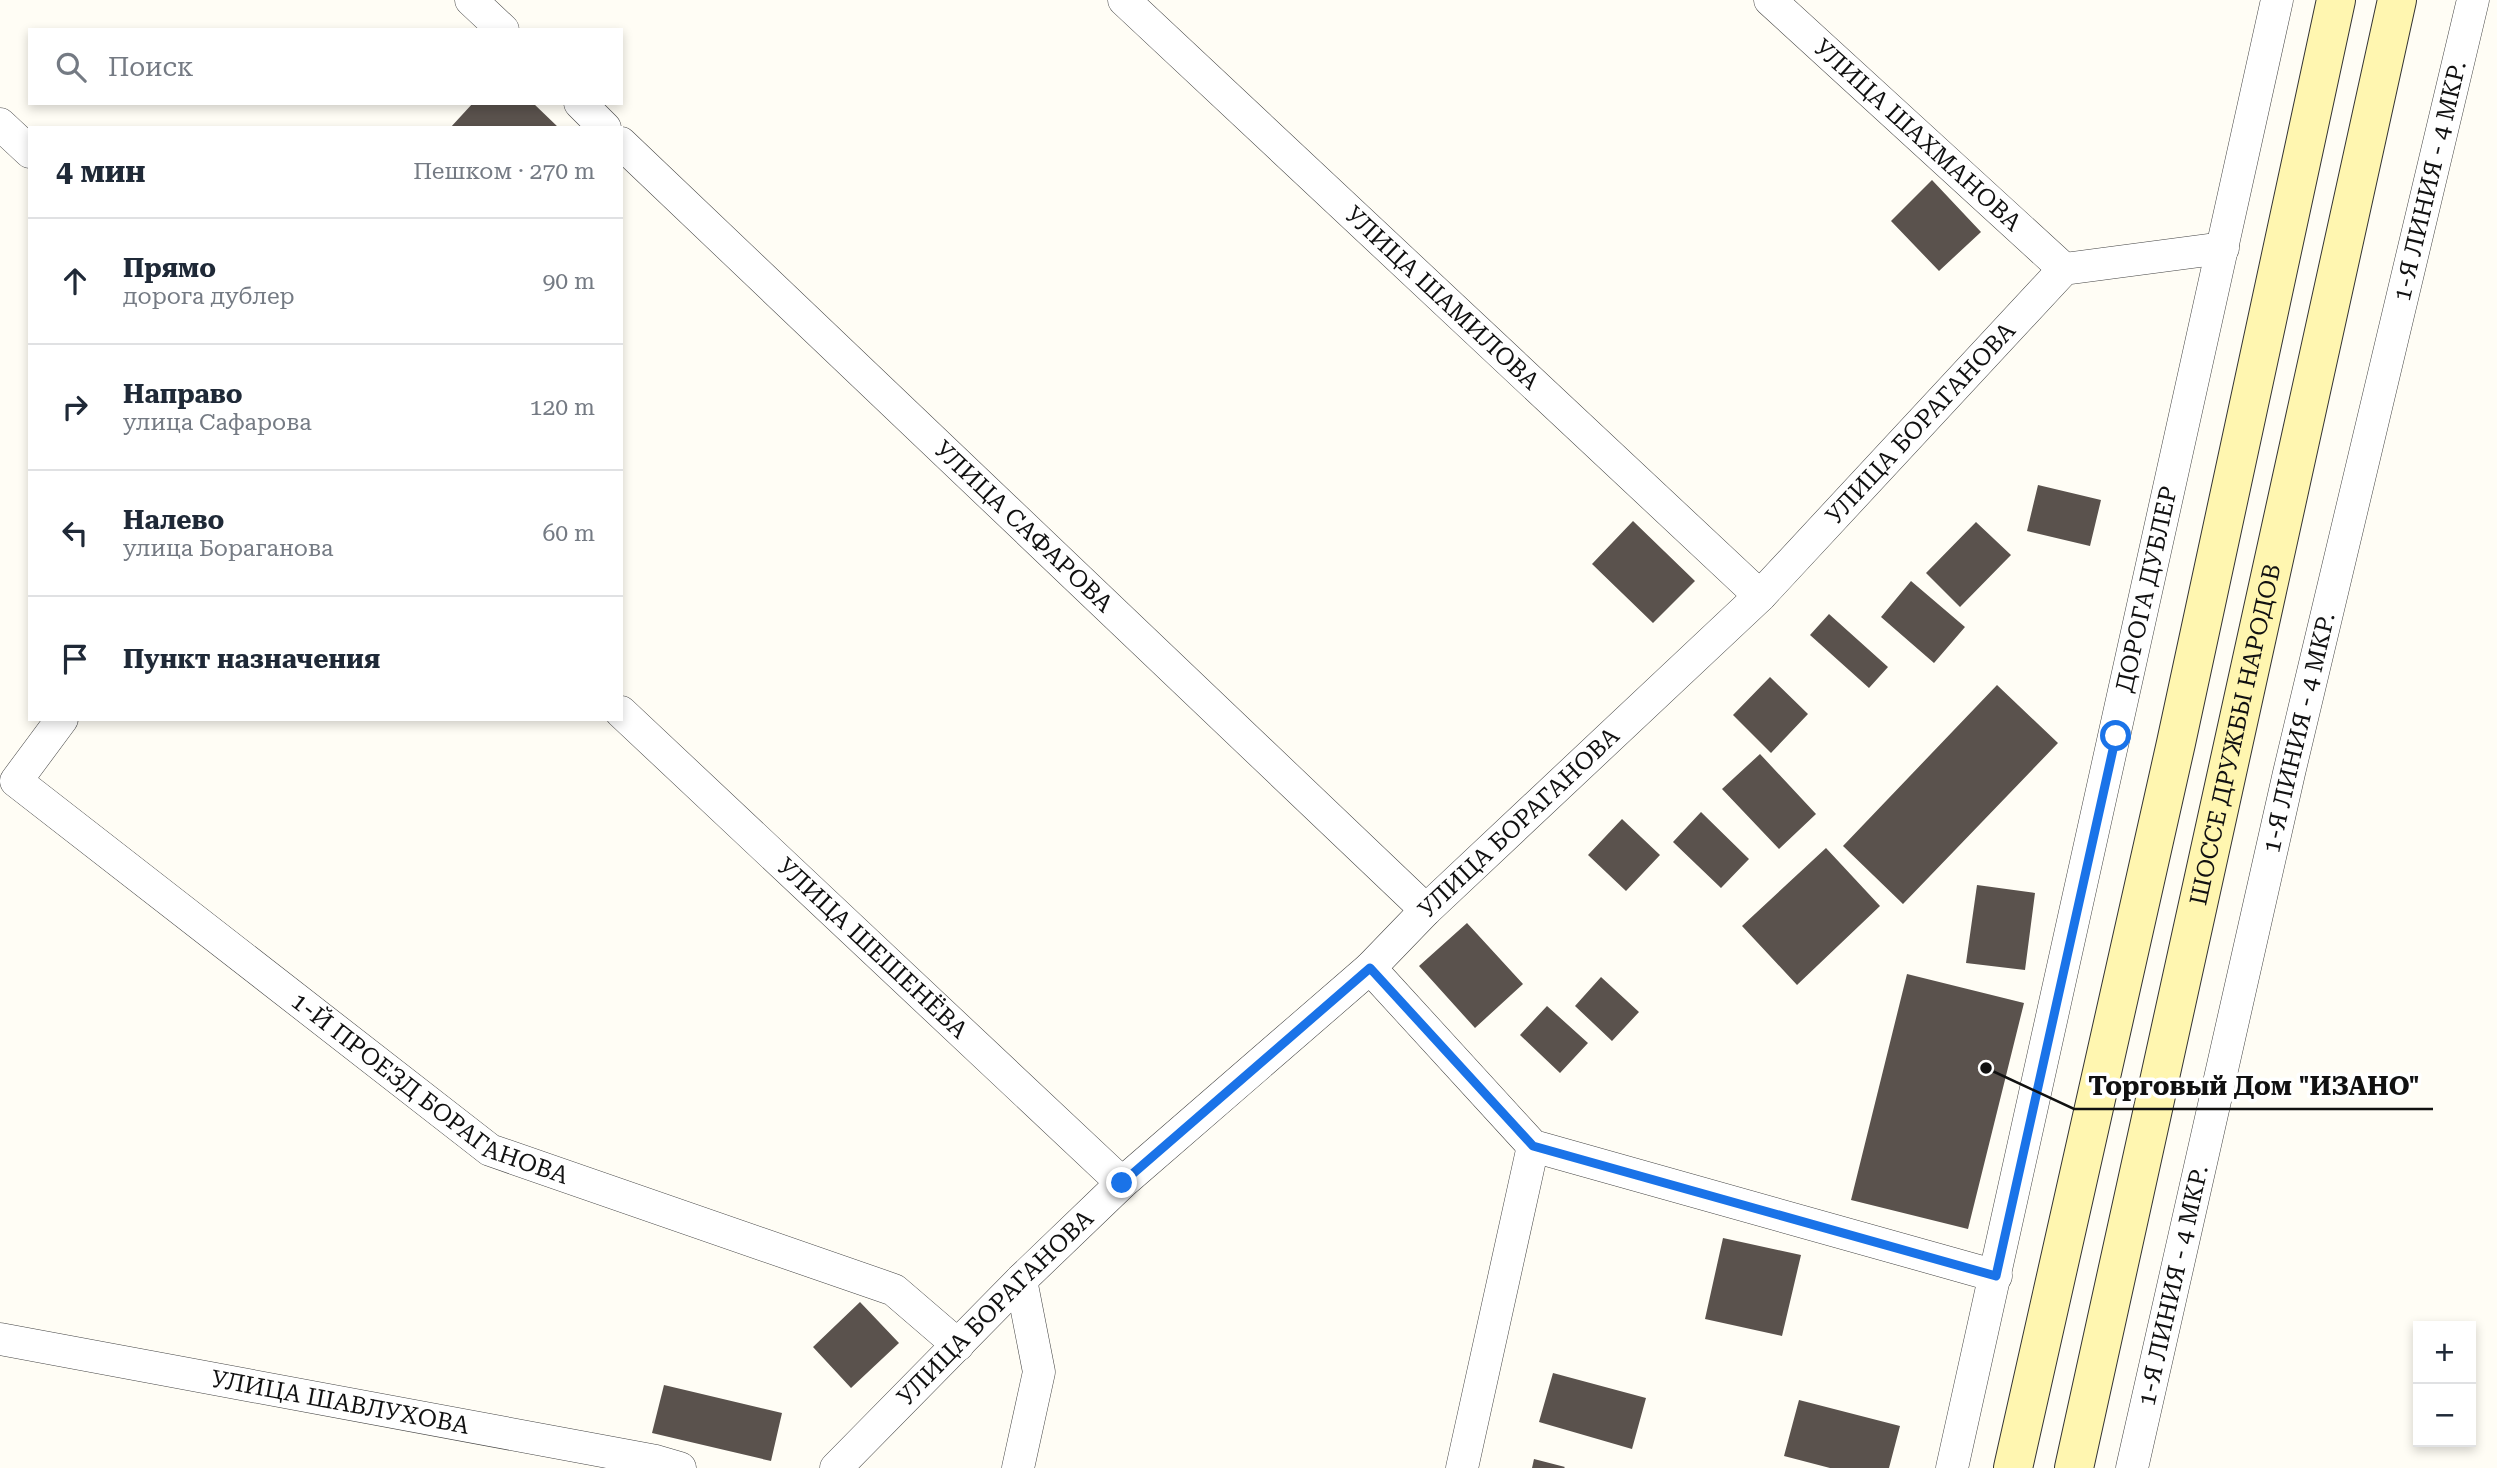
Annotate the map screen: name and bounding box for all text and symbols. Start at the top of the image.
search box [28,28,623,105]
street label: УЛИЦА ШАХМАНОВА [1808,33,2027,237]
icon: search [52,48,90,86]
text: Поиск [108,52,194,82]
street label: 1-Я ЛИНИЯ - 4 МКР. [2388,58,2472,304]
text: 4 мин [56,154,146,189]
text: Пешком · 270 m [413,158,595,185]
street label: УЛИЦА ШАМИЛОВА [1339,201,1545,396]
text: Прямо [123,253,216,283]
icon: ahead [56,262,94,300]
text: 90 m [542,268,595,295]
text: дорога дублер [123,283,295,310]
street label: УЛИЦА БОРАГАНОВА [1820,316,2021,530]
text: Направо [123,379,243,409]
icon: right [56,388,94,426]
text: 120 m [530,394,595,421]
text: улица Сафарова [123,409,312,436]
street label: УЛИЦА САФАРОВА [929,435,1119,618]
street label: ДОРОГА ДУБЛЕР [2110,484,2183,695]
text: Налево [123,505,224,535]
icon: left [56,514,94,552]
text: 60 m [542,520,595,547]
text: улица Бораганова [123,535,333,562]
street label: ШОССЕ ДРУЖБЫ НАРОДОВ [2184,561,2286,908]
street label: 1-Я ЛИНИЯ - 4 МКР. [2257,610,2341,856]
icon: arrive [56,640,94,678]
text: Пункт назначения [123,644,380,674]
route start [2100,720,2131,751]
street label: УЛИЦА БОРАГАНОВА [1413,722,1625,924]
street label: УЛИЦА ШЕШЕНЁВА [771,852,974,1045]
street label: 1-Й ПРОЕЗД БОРАГАНОВА [286,987,572,1190]
callout: Торговый Дом "ИЗАНО" [2074,1062,2433,1109]
text: Торговый Дом "ИЗАНО" [2088,1071,2420,1101]
street label: 1-Я ЛИНИЯ - 4 МКР. [2132,1163,2214,1409]
route end [1106,1167,1137,1198]
street label: УЛИЦА БОРАГАНОВА [892,1204,1099,1411]
map controls [2413,1321,2476,1447]
button: + [2413,1321,2476,1384]
street label: УЛИЦА ШАВЛУХОВА [209,1365,472,1440]
button: − [2413,1384,2476,1447]

